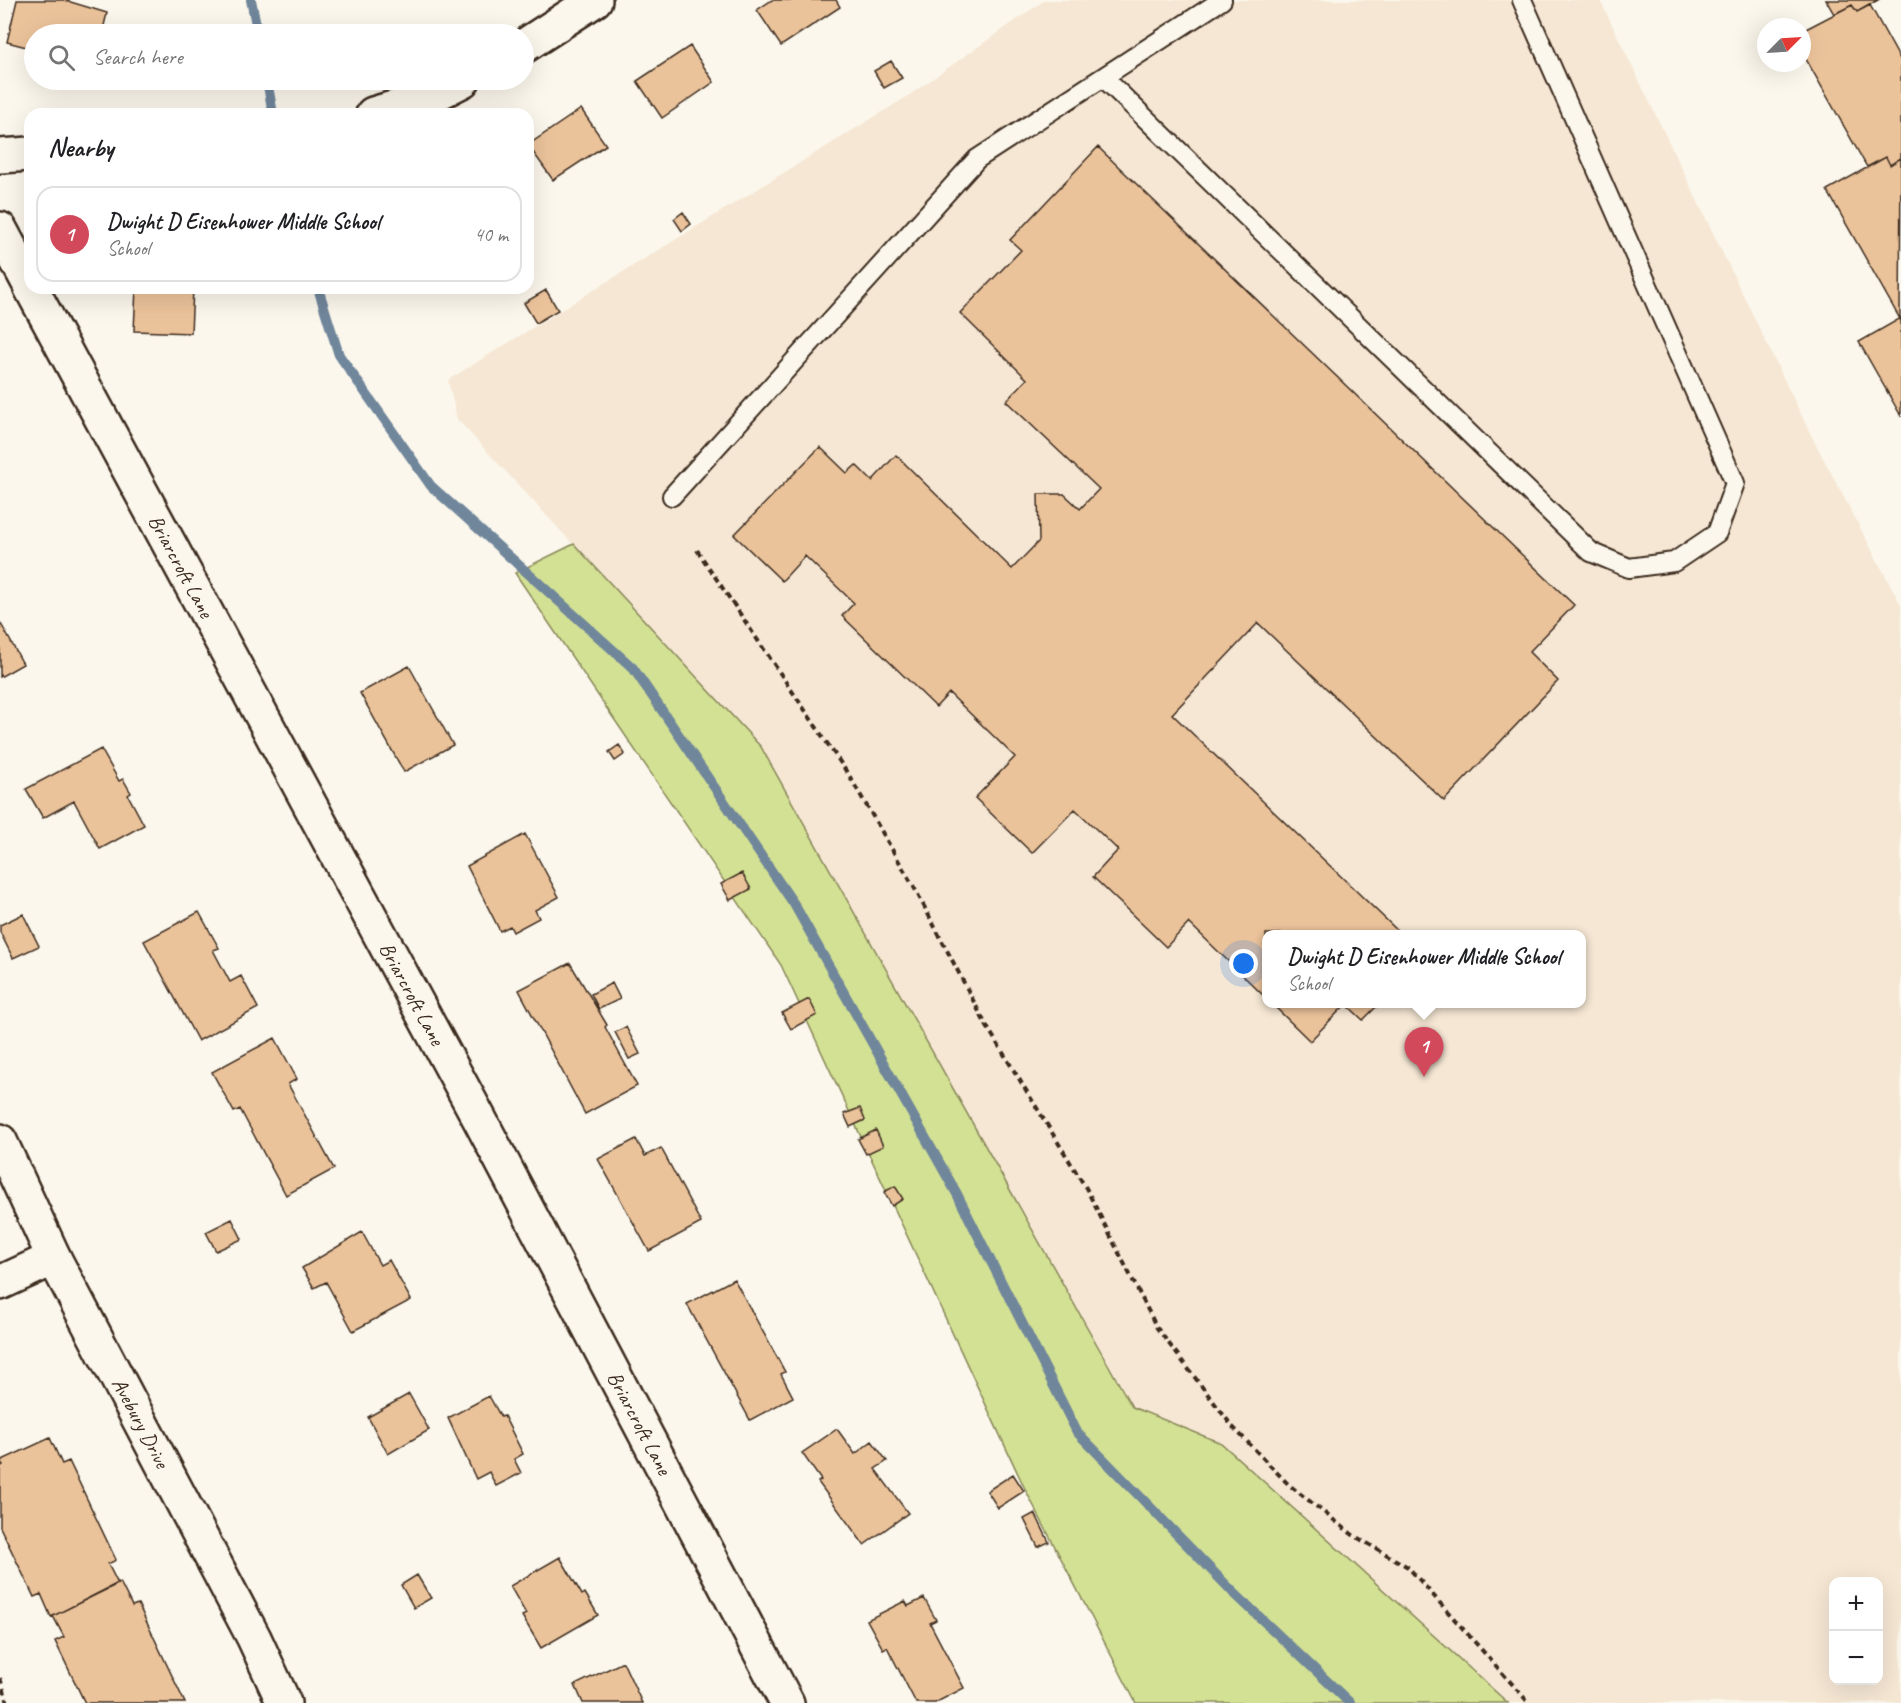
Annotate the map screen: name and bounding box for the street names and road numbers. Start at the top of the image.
street label: Briarcroft Lane [143,510,220,623]
street label: Briarcroft Lane [374,938,451,1051]
street label: Briarcroft Lane [602,1367,678,1480]
street label: Avebury Drive [106,1373,176,1474]

